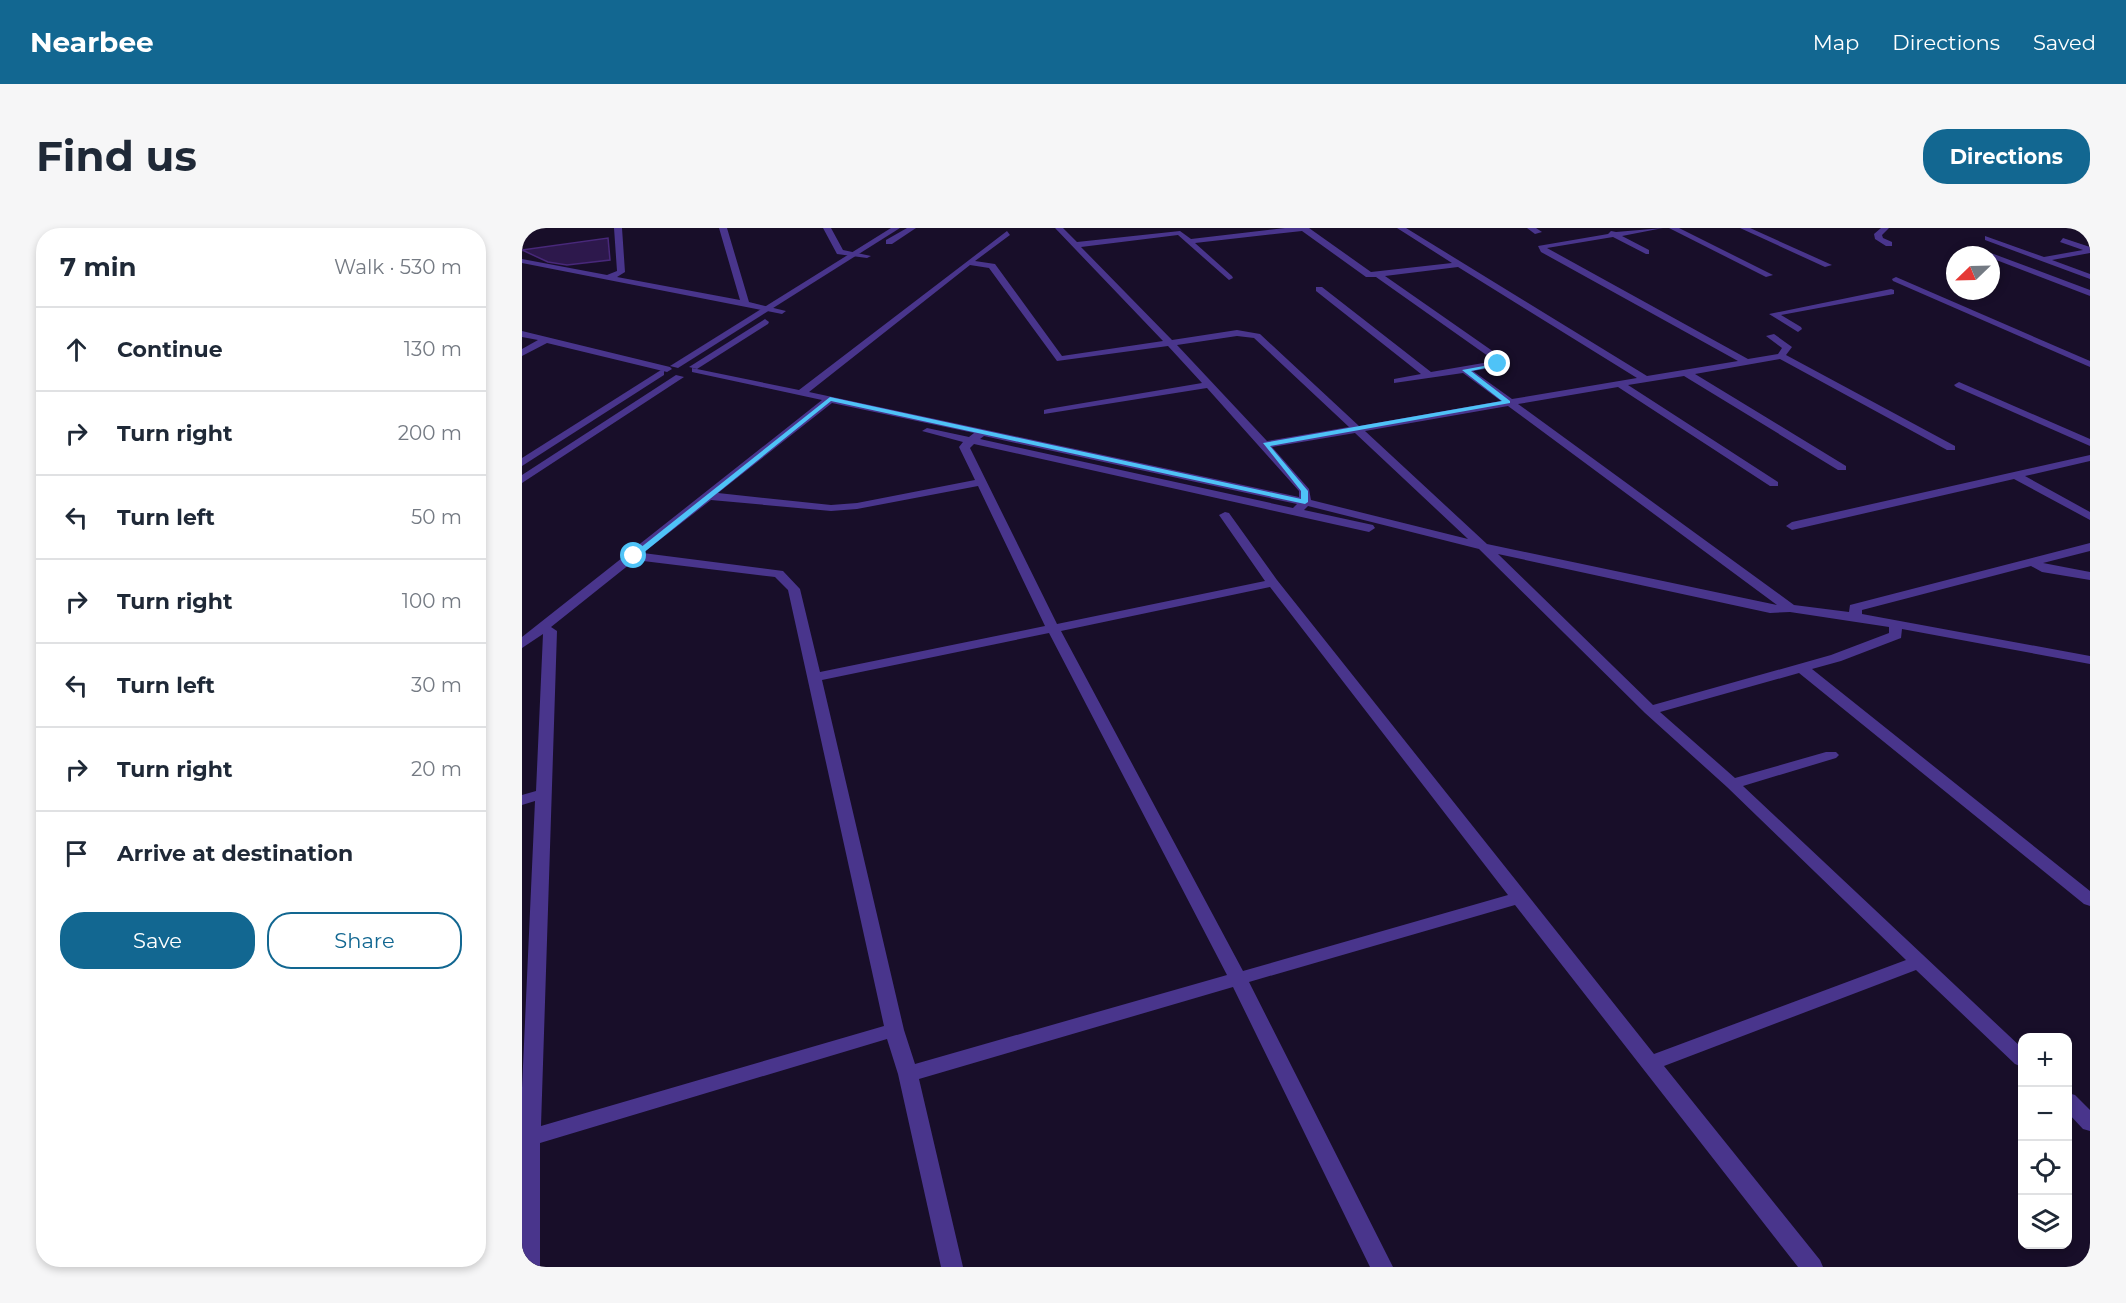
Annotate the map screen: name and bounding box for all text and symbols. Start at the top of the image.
text: Nearbee [30,25,154,59]
text: Map [1813,30,1859,55]
text: Directions [1892,30,2000,55]
text: Saved [2033,30,2096,55]
button: Directions [1923,129,2090,184]
text: Find us [36,130,197,182]
north arrow [1946,246,2000,300]
text: 7 min [60,251,137,283]
text: Walk · 530 m [334,255,462,279]
icon: ahead [60,333,93,366]
text: Continue [117,336,223,363]
text: 130 m [404,337,462,361]
route end [1484,350,1510,376]
icon: right [60,417,93,450]
text: Turn right [117,420,232,447]
text: 200 m [398,421,462,445]
icon: left [60,501,93,534]
text: Turn left [117,504,215,531]
text: 50 m [411,505,462,529]
route start [620,542,646,568]
icon: right [60,585,93,618]
text: Turn right [117,588,232,615]
text: 100 m [402,589,462,613]
icon: left [60,669,93,702]
text: Turn left [117,672,215,699]
text: 30 m [411,673,462,697]
icon: right [60,753,93,786]
text: Turn right [117,756,232,783]
text: 20 m [411,757,462,781]
icon: arrive [60,837,93,870]
text: Arrive at destination [117,840,353,867]
button: Save [60,912,255,969]
button: Share [267,912,462,969]
map controls [2018,1033,2072,1249]
button: + [2018,1033,2072,1087]
button: − [2018,1087,2072,1141]
button: locate [2018,1141,2072,1195]
button: layers [2018,1195,2072,1249]

